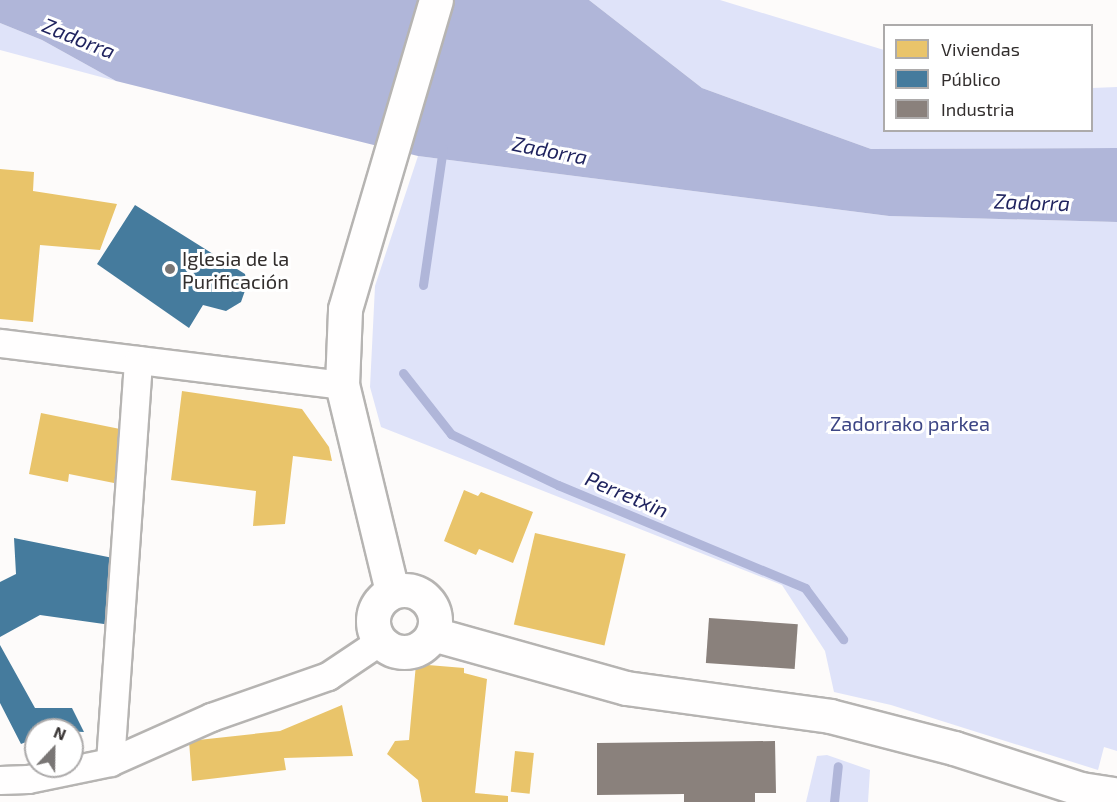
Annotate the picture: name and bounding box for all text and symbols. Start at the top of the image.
water label: Zadorra [39,12,119,64]
legend [883,24,1093,132]
text: Viviendas [941,38,1020,60]
text: Público [941,68,1001,90]
text: Industria [941,98,1014,120]
water label: Zadorra [510,130,590,170]
water label: Zadorra [994,188,1070,216]
place label: Iglesia de la Purificación [182,246,289,293]
marker: Iglesia de la Purificación [163,262,177,276]
park label: Zadorrako parkea [830,411,990,435]
water label: Perretxin [582,465,672,523]
north arrow [24,718,84,778]
text: N [51,722,69,744]

